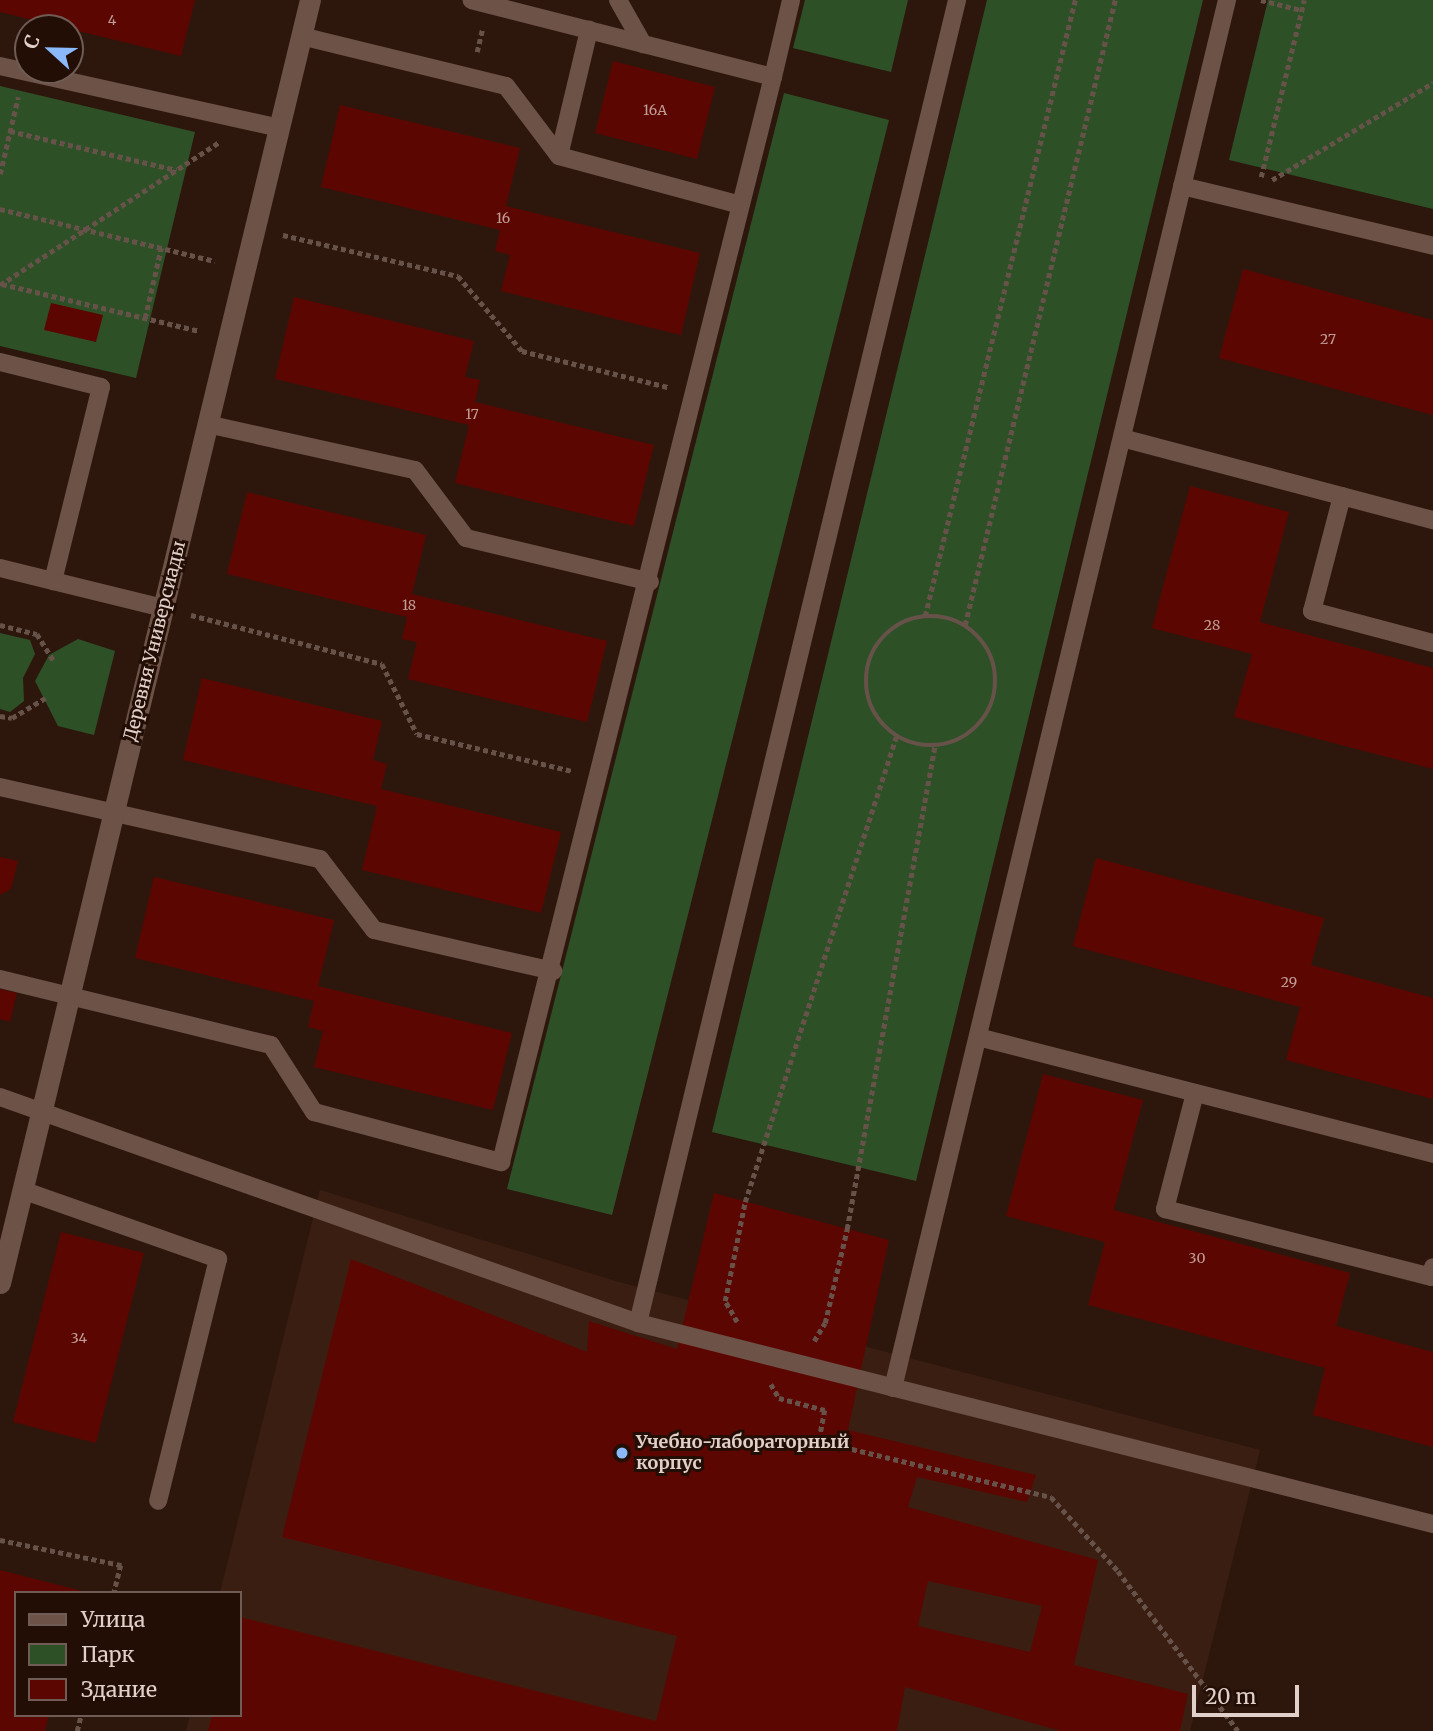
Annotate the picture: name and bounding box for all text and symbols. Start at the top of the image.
house number: 4 [108,12,116,28]
north arrow [14,14,84,84]
text: С [18,32,45,52]
house number: 16А [643,102,667,118]
house number: 16 [496,210,510,226]
house number: 27 [1320,331,1336,347]
house number: 17 [465,406,479,422]
street label: Деревня Универсиады [120,539,190,743]
house number: 18 [402,597,416,613]
house number: 28 [1204,617,1220,633]
house number: 29 [1281,974,1297,990]
house number: 30 [1189,1250,1205,1266]
house number: 34 [71,1330,87,1346]
place label: Учебно-лабораторный корпус [636,1432,849,1474]
marker: Учебно-лабораторный корпус [614,1445,630,1461]
legend [14,1591,242,1717]
text: Улица [81,1606,145,1633]
text: Парк [81,1641,135,1668]
scale bar [1195,1672,1302,1716]
text: Здание [81,1676,157,1703]
text: 20 m [1205,1683,1256,1710]

